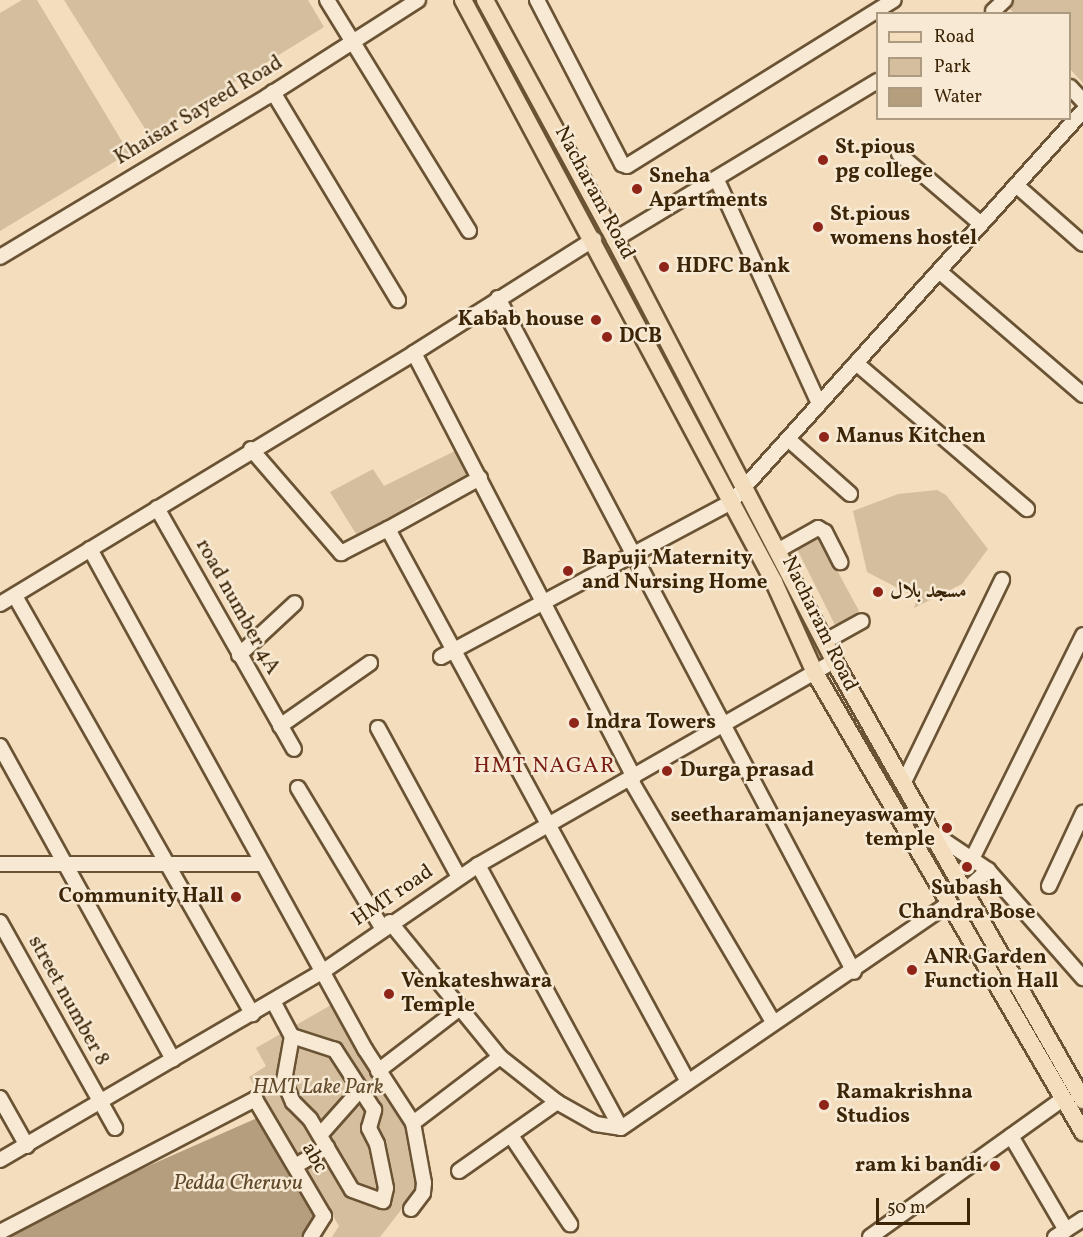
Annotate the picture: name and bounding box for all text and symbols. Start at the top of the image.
legend [876,12,1071,120]
text: Road [934,25,975,50]
street label: Khaisar Sayeed Road [110,51,288,171]
text: Park [934,55,971,80]
text: Water [934,85,982,110]
street label: Nacharam Road [548,122,640,264]
place label: St.pious pg college [835,135,933,185]
marker: St.pious pg college [816,153,830,167]
place label: Sneha Apartments [649,164,768,214]
marker: Sneha Apartments [630,182,644,196]
place label: St.pious womens hostel [830,202,977,252]
marker: St.pious womens hostel [811,220,825,234]
place label: HDFC Bank [676,254,790,280]
marker: HDFC Bank [657,260,671,274]
place label: Kabab house [458,307,584,333]
marker: Kabab house [589,313,603,327]
place label: DCB [619,324,662,350]
marker: DCB [600,330,614,344]
place label: Manus Kitchen [836,424,986,450]
marker: Manus Kitchen [817,430,831,444]
street label: road number 4A [189,535,285,679]
place label: Bapuji Maternity and Nursing Home [582,546,767,596]
street label: Nacharam Road [775,552,863,696]
marker: Bapuji Maternity and Nursing Home [559,562,577,580]
place label: مسجد بلال [890,579,967,605]
marker: مسجد بلال [871,585,885,599]
place label: Indra Towers [586,710,716,736]
marker: Indra Towers [567,716,581,730]
district label: HMT NAGAR [473,754,617,780]
place label: Durga prasad [680,758,814,784]
marker: Durga prasad [658,762,676,780]
place label: seetharamanjaneyaswamy temple [671,803,935,853]
marker: seetharamanjaneyaswamy temple [940,821,954,835]
street label: HMT road [347,859,439,933]
marker: Subash Chandra Bose [960,860,974,874]
place label: Subash Chandra Bose [898,876,1036,926]
place label: Community Hall [58,884,224,910]
marker: Community Hall [229,890,243,904]
street label: street number 8 [22,932,114,1070]
place label: ANR Garden Function Hall [924,945,1059,995]
marker: ANR Garden Function Hall [905,963,919,977]
place label: Venkateshwara Temple [401,969,552,1019]
marker: Venkateshwara Temple [382,987,396,1001]
park label: HMT Lake Park [252,1075,384,1101]
place label: Ramakrishna Studios [836,1080,973,1130]
marker: Ramakrishna Studios [817,1098,831,1112]
street label: abc [295,1138,333,1178]
place label: ram ki bandi [855,1153,983,1179]
marker: ram ki bandi [988,1159,1002,1173]
water label: Pedda Cheruvu [173,1171,303,1197]
scale bar [879,1186,974,1224]
text: 50 m [887,1196,926,1221]

